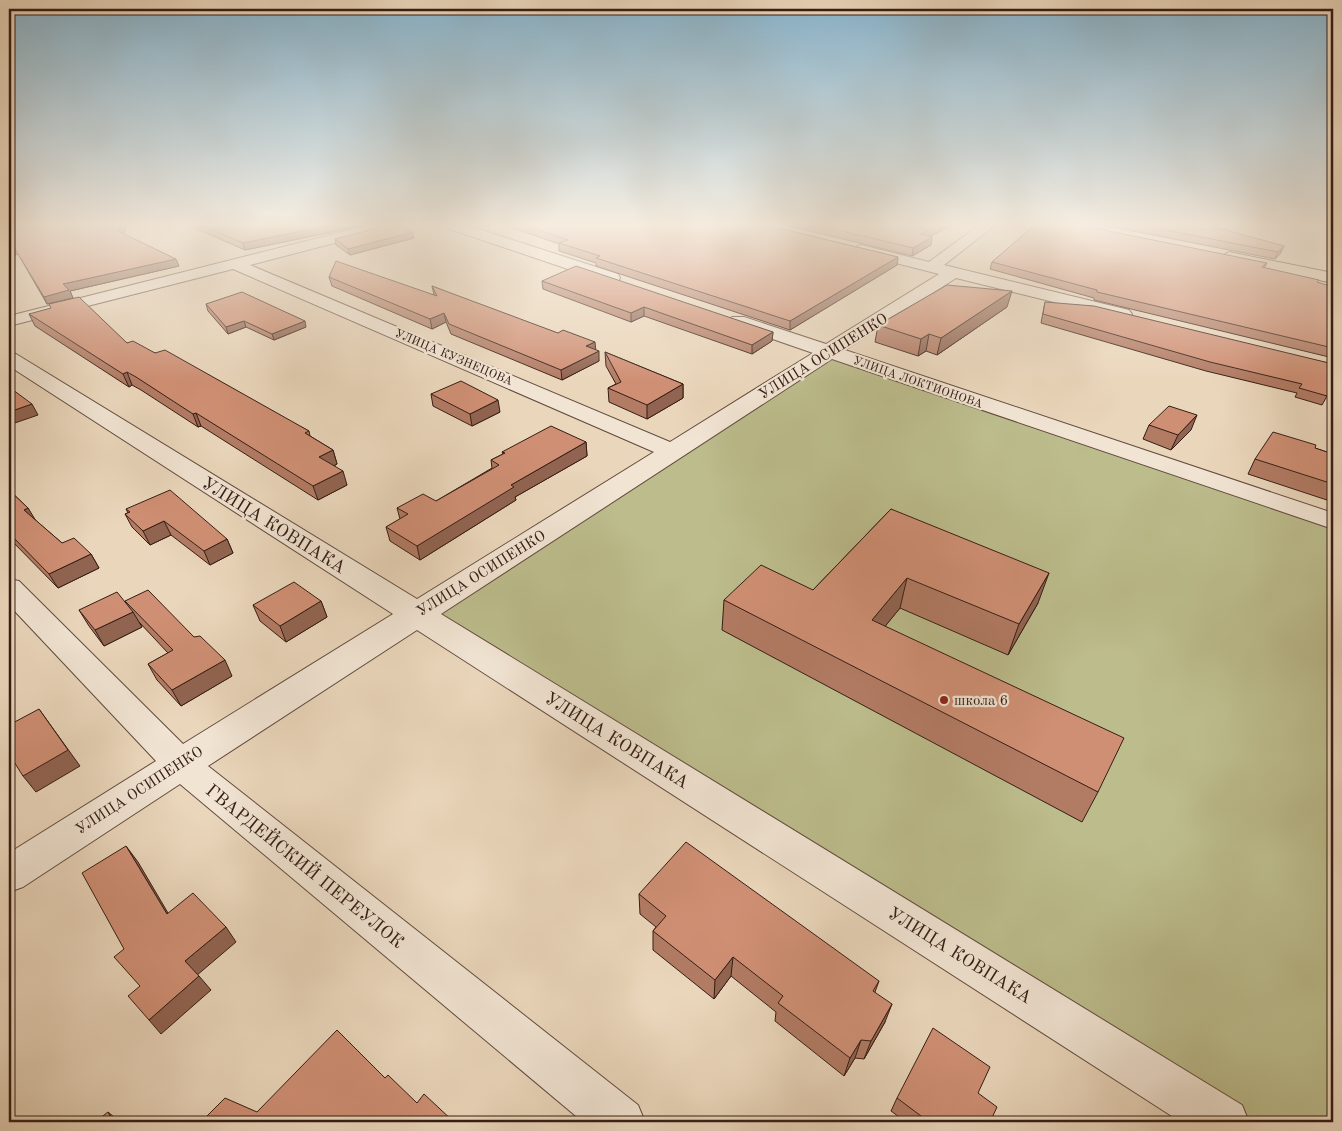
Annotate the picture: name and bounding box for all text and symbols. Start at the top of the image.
street label: УЛИЦА ОСИПЕНКО [757,312,891,403]
street label: УЛИЦА КУЗНЕЦОВА [393,328,514,388]
street label: УЛИЦА ЛОКТИОНОВА [851,355,984,411]
street label: УЛИЦА КОВПАКА [198,474,349,578]
street label: УЛИЦА ОСИПЕНКО [415,529,549,620]
street label: УЛИЦА КОВПАКА [541,689,692,793]
marker: школа 6 [938,694,950,706]
place label: школа 6 [954,694,1008,709]
street label: УЛИЦА ОСИПЕНКО [73,744,206,838]
street label: ГВАРДЕЙСКИЙ ПЕРЕУЛОК [202,778,409,952]
street label: УЛИЦА КОВПАКА [884,904,1035,1008]

